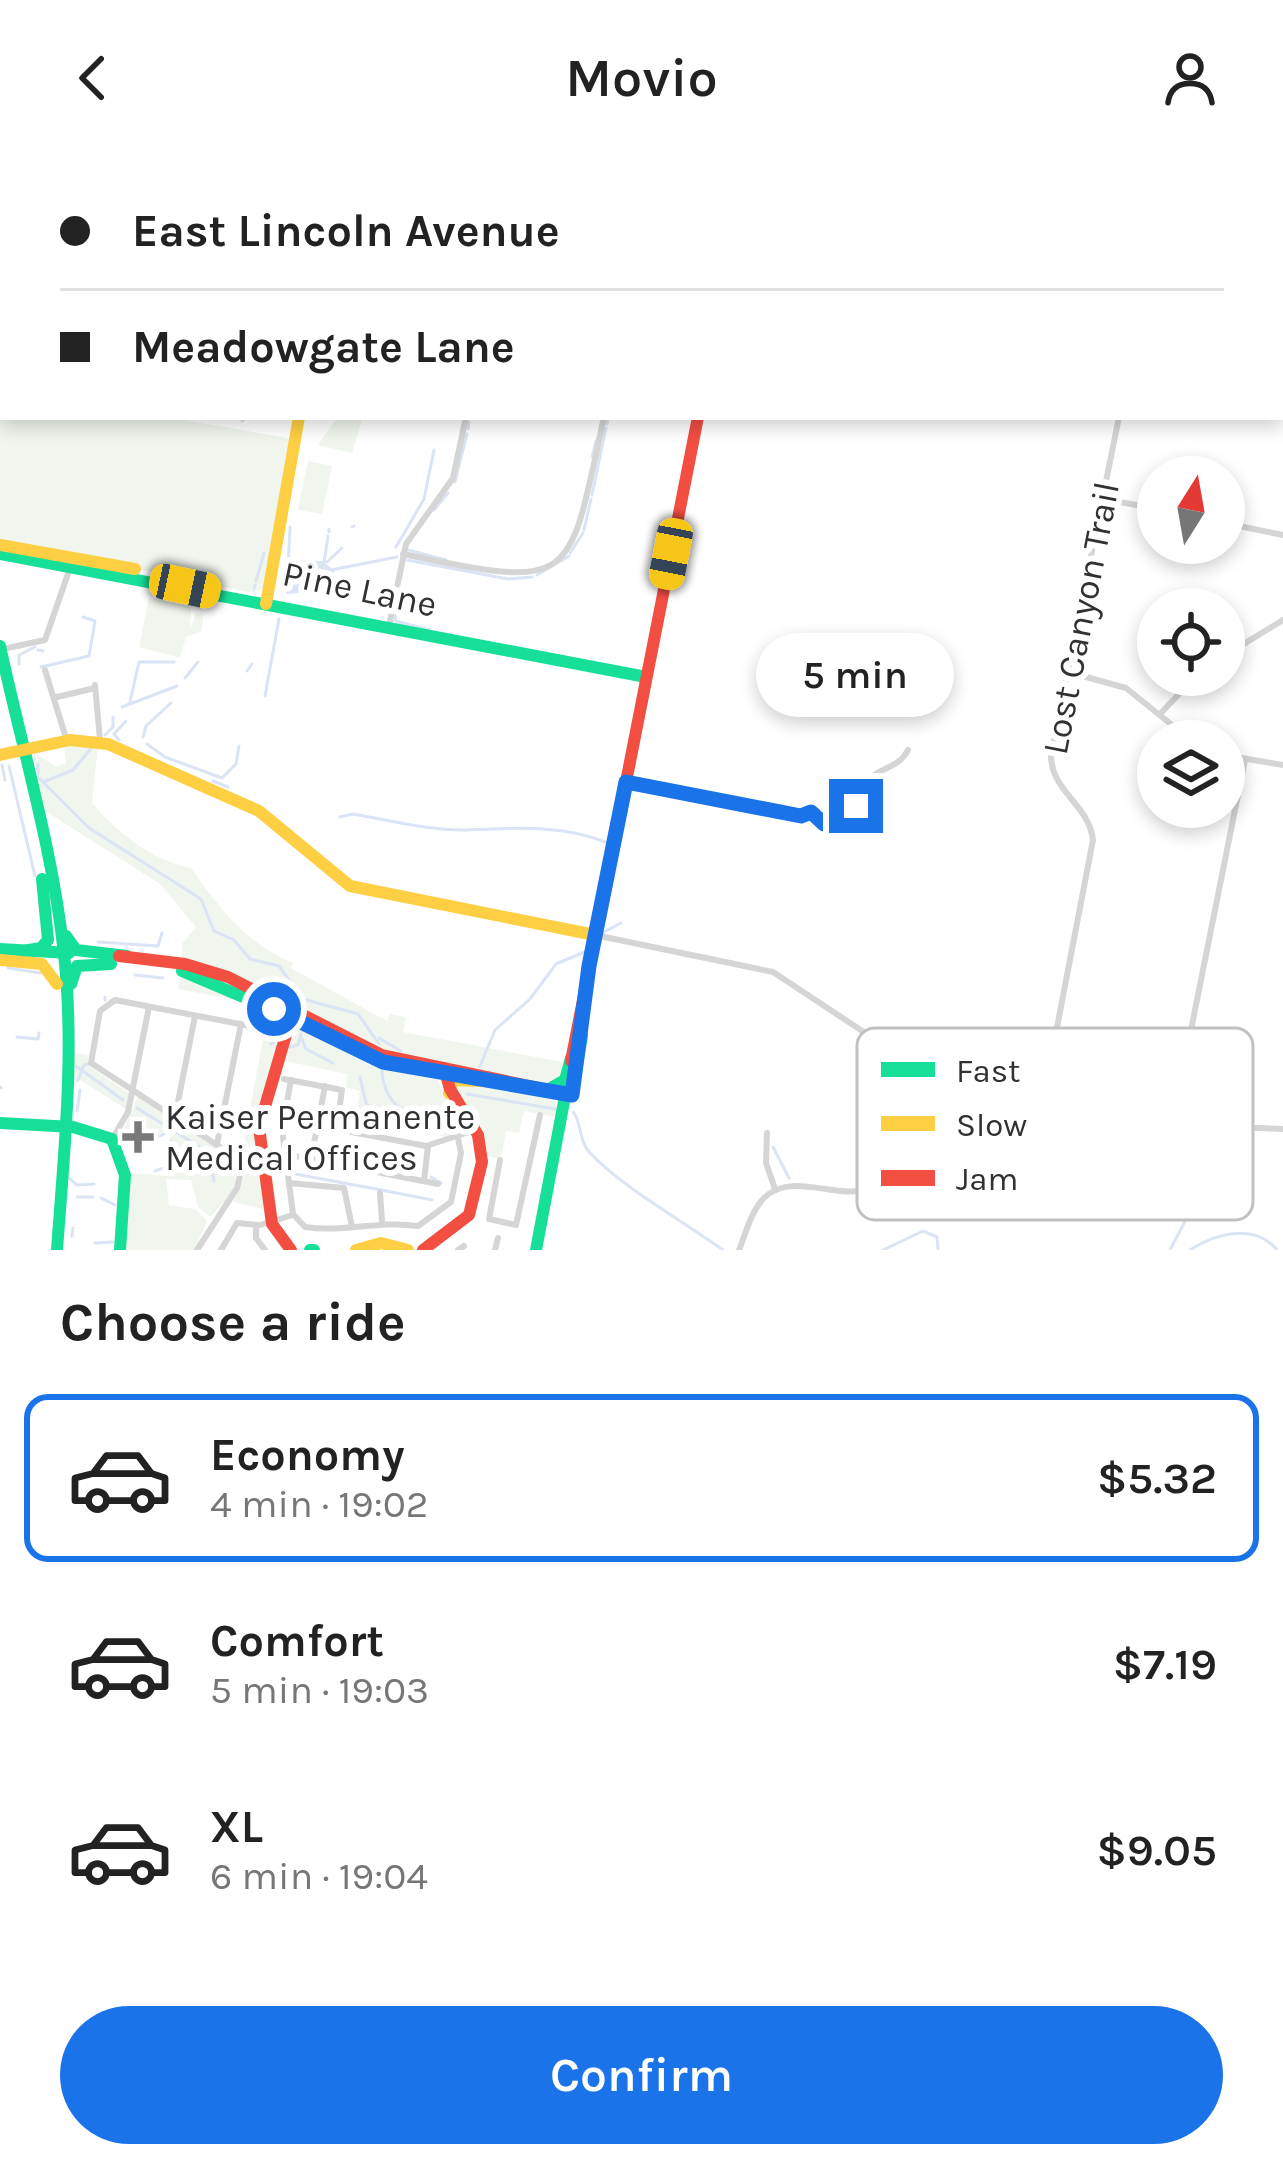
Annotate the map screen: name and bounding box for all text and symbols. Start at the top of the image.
icon: back [60,45,126,111]
icon: person [1157,45,1223,111]
text: Movio [565,46,718,110]
text: East Lincoln Avenue [132,205,560,257]
text: Meadowgate Lane [132,321,515,373]
north arrow [1137,456,1245,564]
map controls [1137,456,1245,828]
street label: Lost Canyon Trail [1034,478,1128,758]
car [646,515,696,593]
street label: Pine Lane [279,552,441,626]
car [146,561,224,611]
button: locate [1137,588,1245,696]
callout: 5 min [757,632,955,716]
text: 5 min [802,652,908,698]
button: layers [1137,720,1245,828]
route end [829,779,883,833]
route start [247,982,301,1036]
legend [857,1028,1253,1220]
text: Fast [956,1052,1020,1090]
place label: Kaiser Permanente Medical Offices [165,1096,475,1179]
text: Slow [956,1106,1027,1144]
marker: Kaiser Permanente Medical Offices [122,1121,154,1153]
text: Jam [956,1160,1018,1198]
text: Choose a ride [60,1290,406,1354]
icon: car [66,1424,174,1532]
text: Economy [210,1429,405,1481]
text: $5.32 [1097,1452,1217,1504]
text: 4 min · 19:02 [210,1481,428,1527]
icon: car [66,1610,174,1718]
text: Comfort [210,1615,384,1667]
text: $7.19 [1113,1638,1217,1690]
text: 5 min · 19:03 [210,1667,429,1713]
icon: car [66,1796,174,1904]
text: XL [210,1801,263,1853]
text: $9.05 [1096,1824,1217,1876]
text: 6 min · 19:04 [210,1853,428,1899]
button: Confirm [60,2006,1223,2144]

